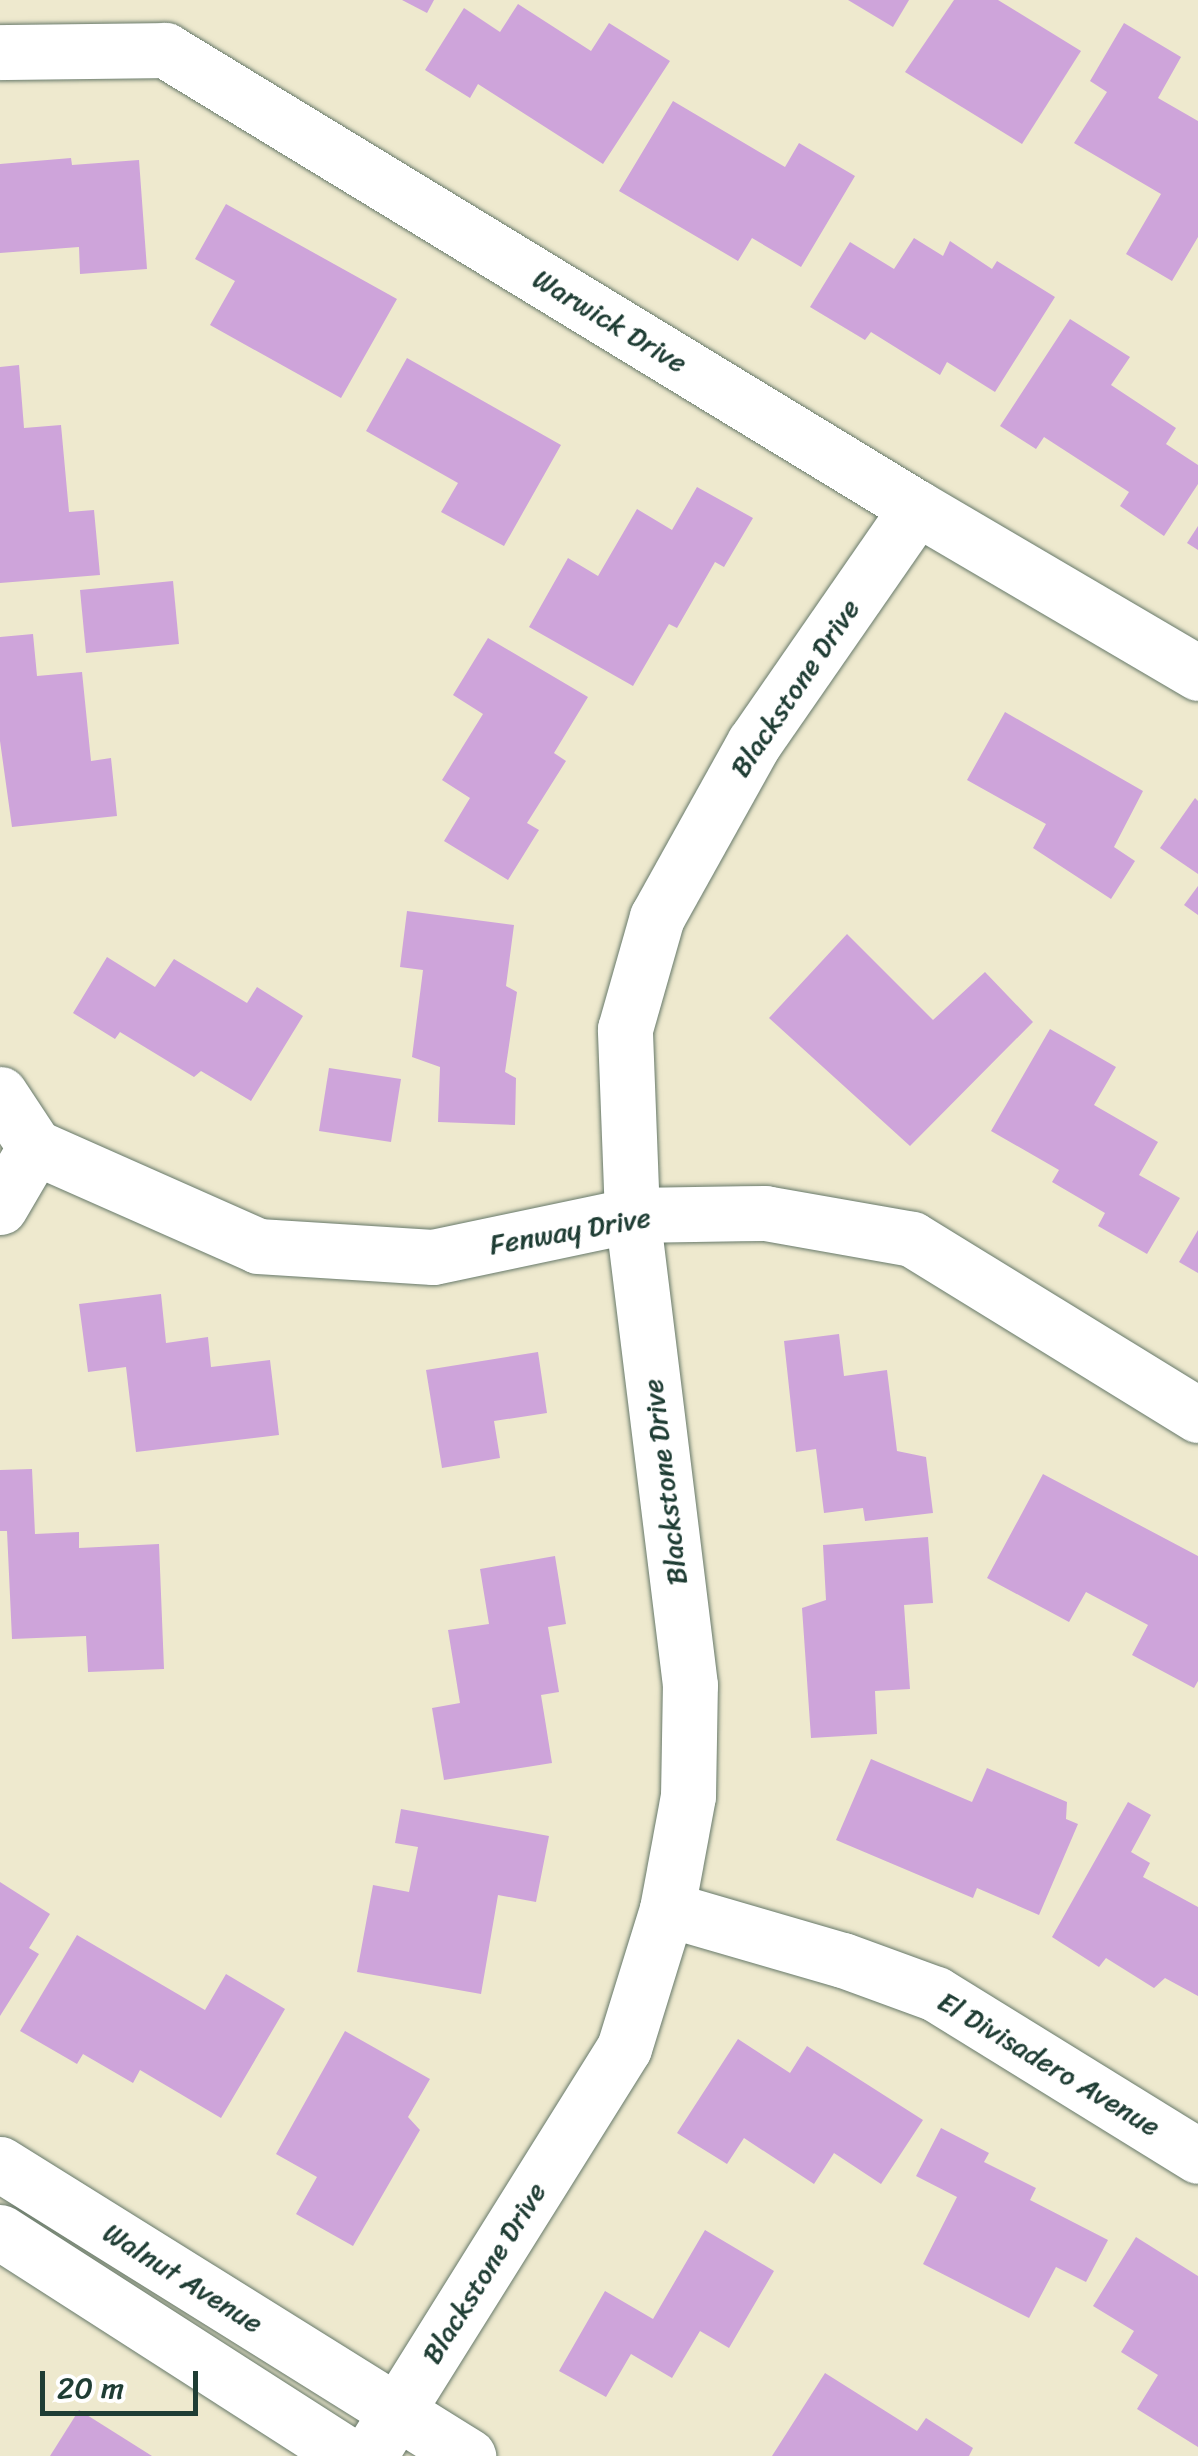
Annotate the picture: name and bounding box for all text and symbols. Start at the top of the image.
street label: Warwick Drive [527,262,693,380]
street label: Blackstone Drive [723,593,867,783]
street label: Fenway Drive [487,1200,653,1262]
street label: Blackstone Drive [636,1377,694,1587]
street label: El Divisadero Avenue [931,1984,1167,2144]
street label: Blackstone Drive [415,2176,553,2370]
street label: Walnut Avenue [97,2216,269,2340]
scale bar [45,2351,202,2413]
text: 20 m [57,2361,124,2415]

